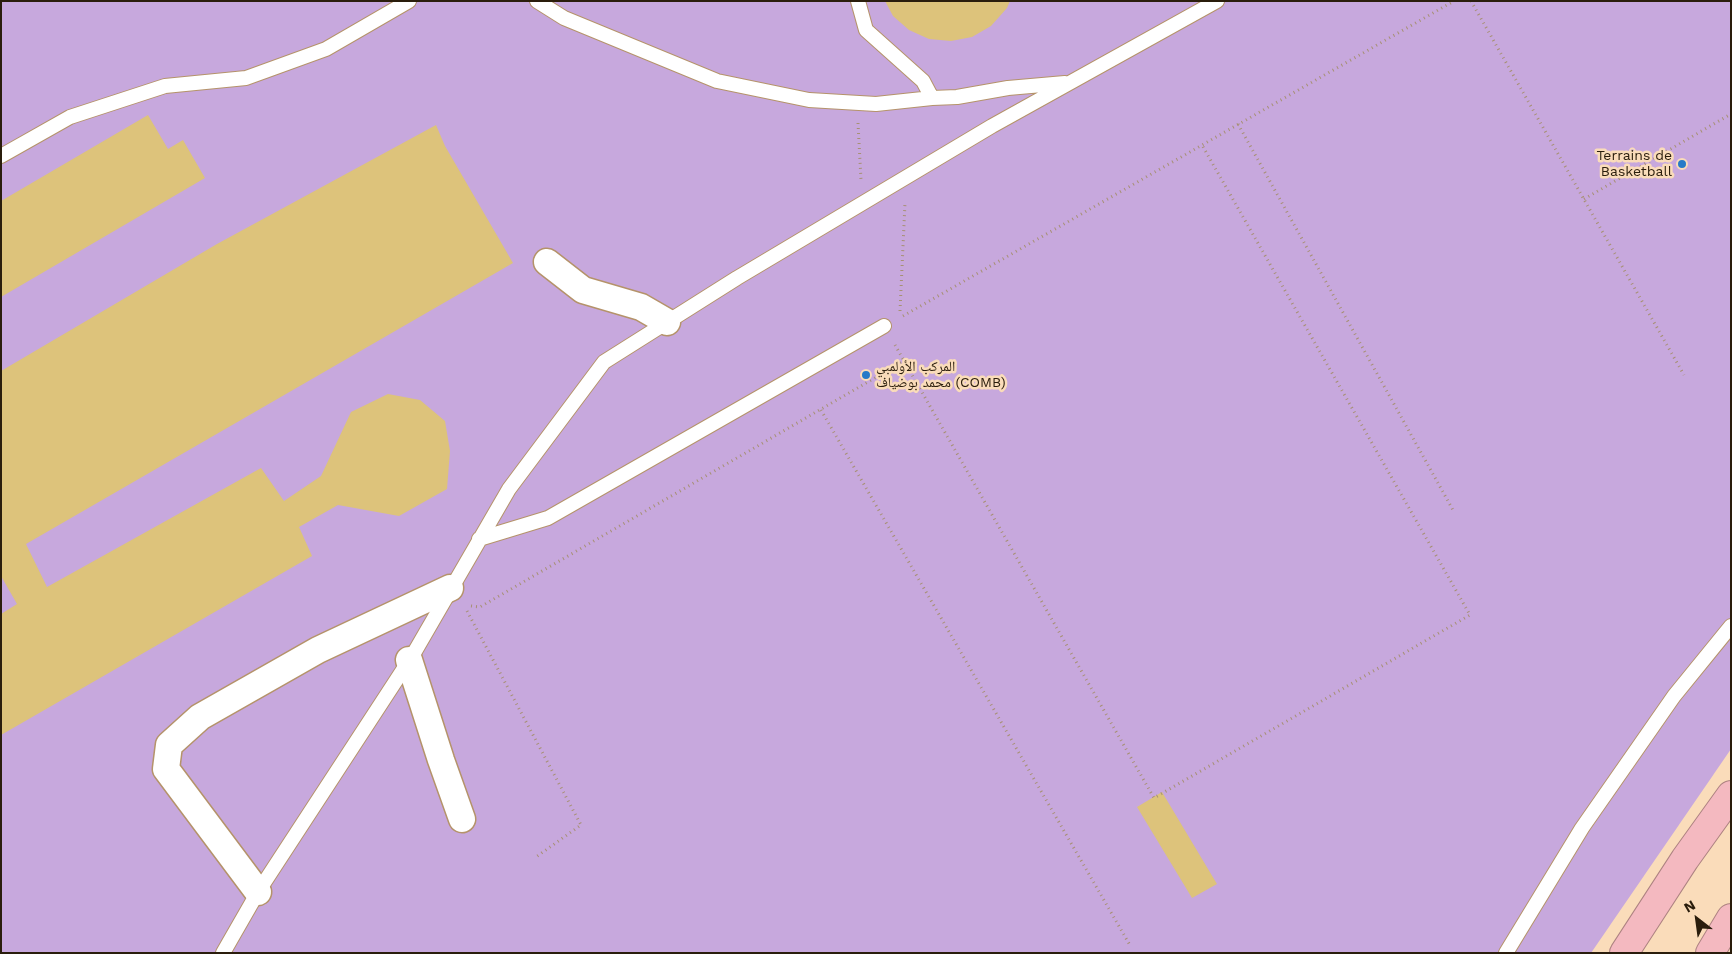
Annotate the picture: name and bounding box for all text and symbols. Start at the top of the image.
place label: Terrains de Basketball [1596,148,1672,180]
marker: Terrains de Basketball [1676,158,1688,170]
place label: المركب الأولمبي محمد بوضياف (COMB) [876,359,1006,392]
marker: المركب الأولمبي محمد بوضياف (COMB) [860,369,872,381]
north arrow [1672,894,1722,944]
text: N [1681,896,1698,916]

